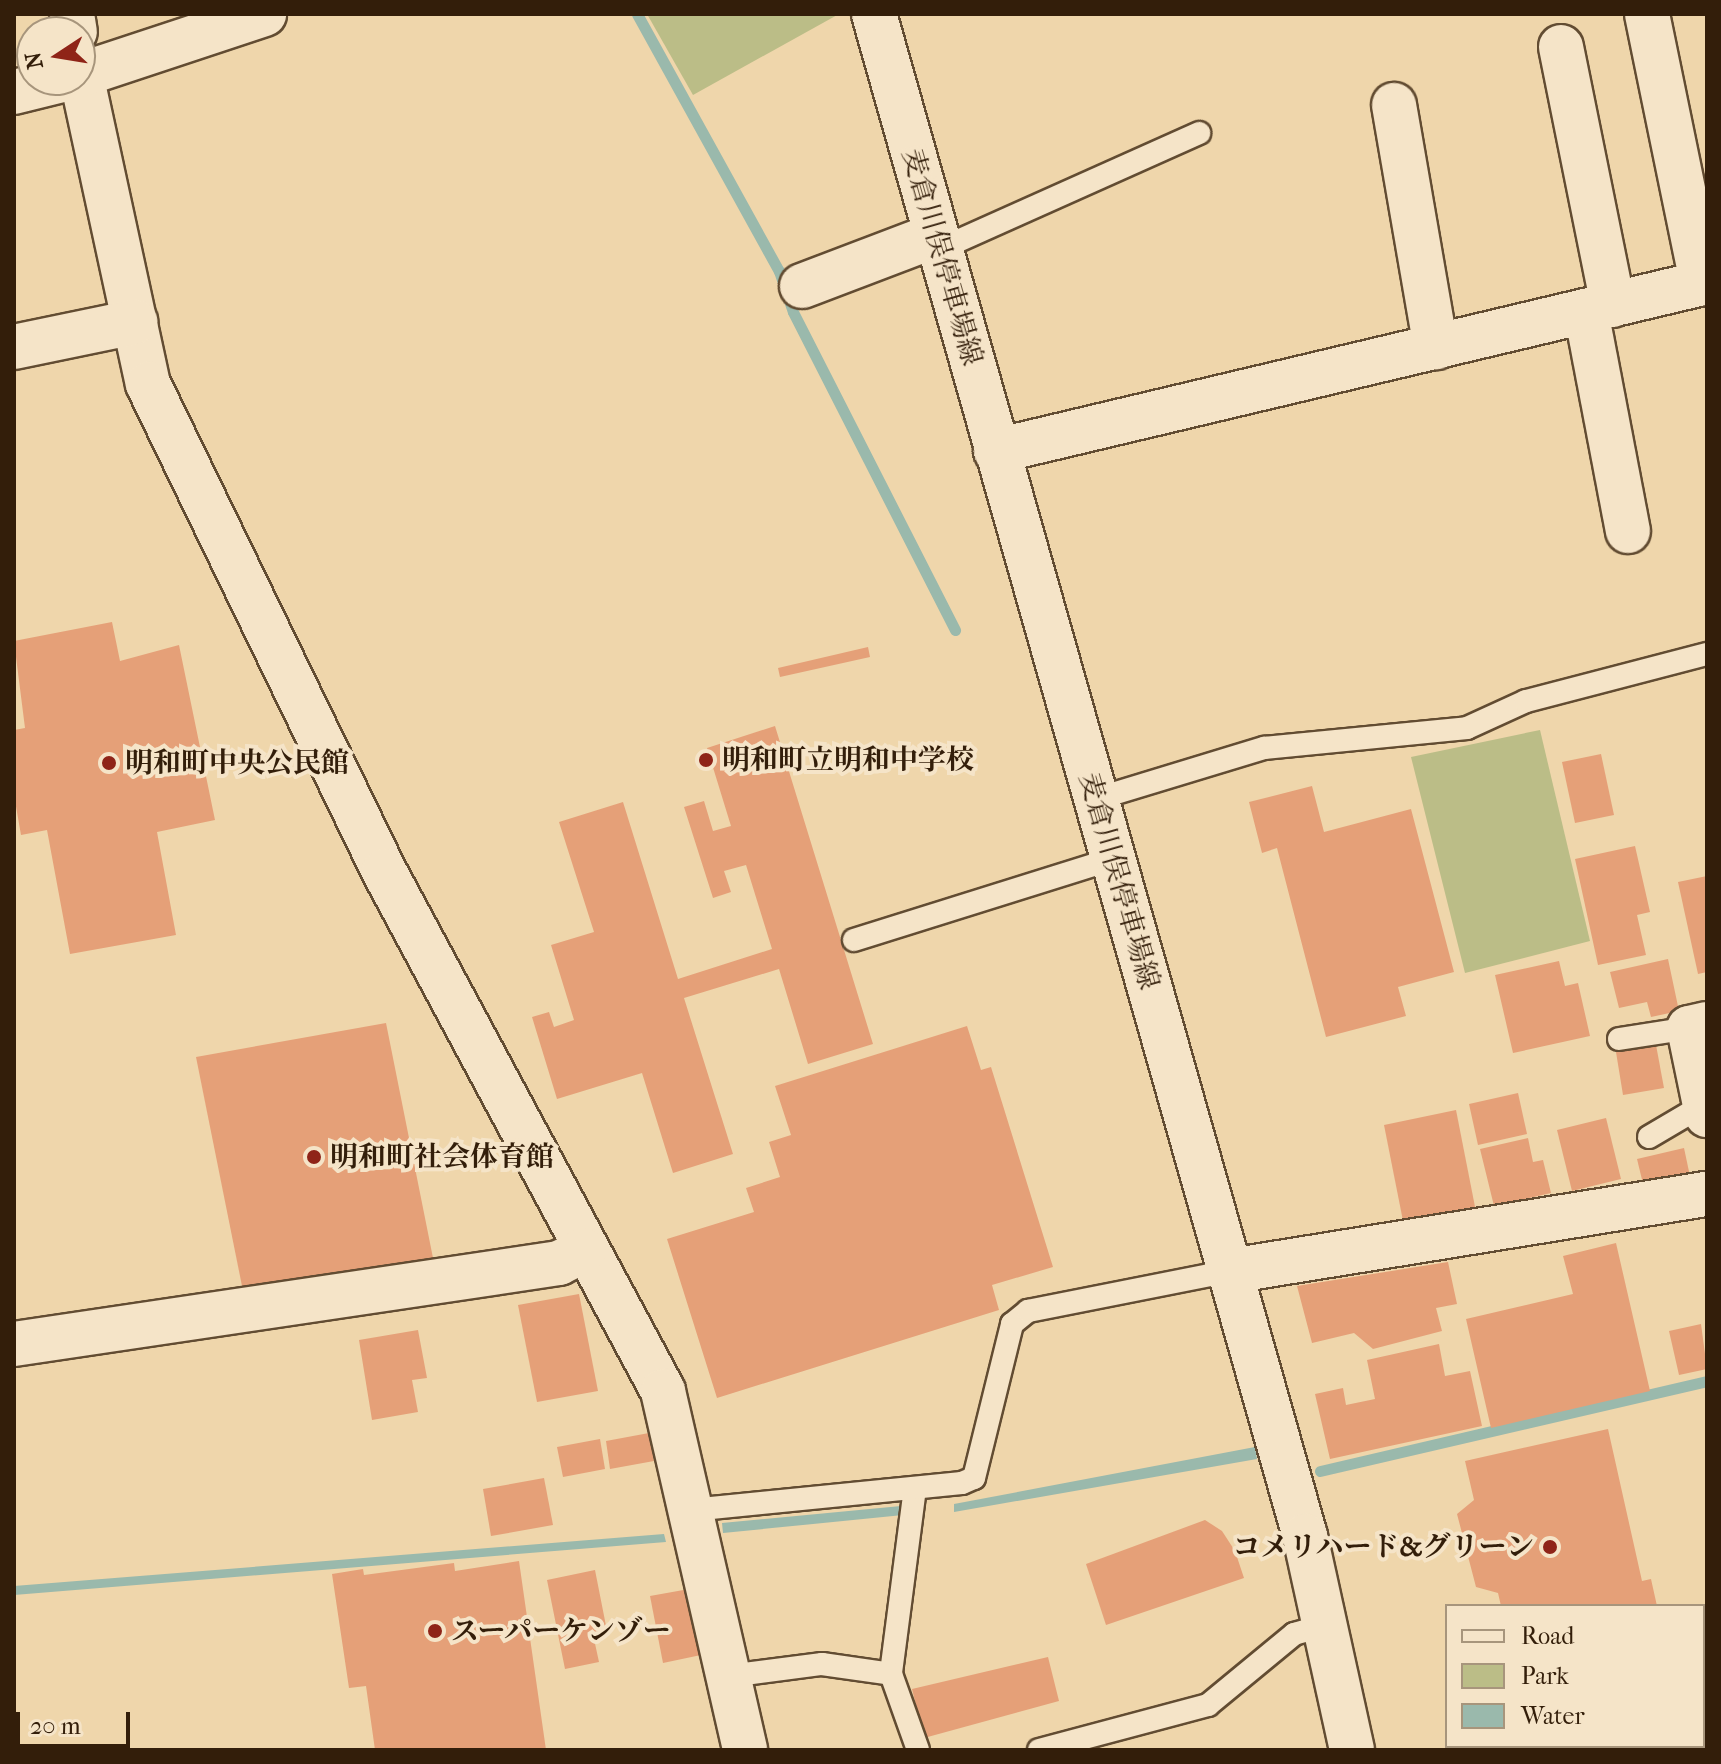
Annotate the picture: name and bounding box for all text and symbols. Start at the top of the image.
north arrow [16,16,96,96]
text: N [20,50,49,71]
street label: 麦倉川俣停車場線 [895,145,989,369]
place label: 明和町立明和中学校 [722,743,974,777]
place label: 明和町中央公民館 [125,746,349,780]
marker: 明和町立明和中学校 [697,751,715,769]
marker: 明和町中央公民館 [100,754,118,772]
street label: 麦倉川俣停車場線 [1072,769,1166,993]
place label: 明和町社会体育館 [330,1140,554,1174]
marker: 明和町社会体育館 [305,1148,323,1166]
place label: コメリハード&グリーン [1231,1530,1534,1564]
marker: コメリハード&グリーン [1541,1538,1559,1556]
legend [1445,1604,1705,1748]
place label: スーパーケンゾー [451,1614,674,1648]
marker: スーパーケンゾー [426,1622,444,1640]
text: Road [1521,1622,1574,1650]
text: Park [1521,1662,1569,1690]
scale bar [20,1696,134,1746]
text: Water [1521,1702,1585,1730]
text: 20 m [30,1712,81,1740]

